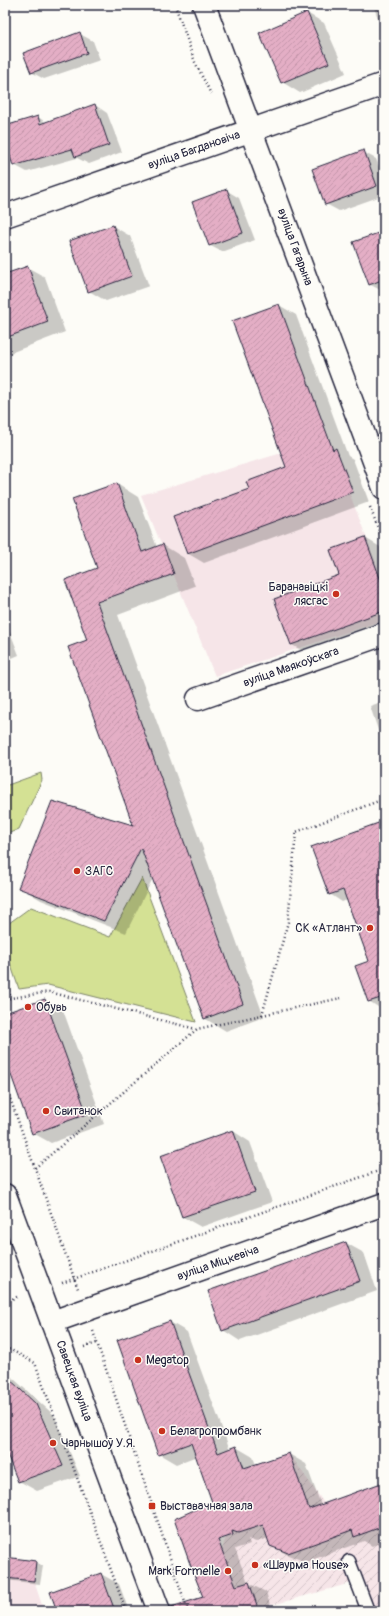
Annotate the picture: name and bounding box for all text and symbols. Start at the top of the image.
street label: вуліца Багдановіча [146,127,242,173]
street label: вуліца Гагарына [274,206,316,288]
place label: Баранавіцкі лясгас [269,580,328,609]
marker: Баранавіцкі лясгас [331,589,341,599]
street label: вуліца Маякоўскага [241,643,341,690]
place label: ЗАГС [85,864,113,879]
marker: ЗАГС [72,866,82,876]
place label: СК «Атлант» [295,921,362,936]
marker: СК «Атлант» [365,923,375,933]
place label: Обувь [36,1000,67,1015]
marker: Обувь [23,1002,33,1012]
place label: Свитанок [54,1104,103,1119]
marker: Свитанок [41,1106,51,1116]
street label: вуліца Міцкевіча [175,1242,261,1284]
street label: Савецкая вуліца [52,1339,96,1424]
place label: Megatop [146,1353,189,1368]
marker: Megatop [133,1355,143,1365]
place label: Белагропромбанк [170,1424,262,1439]
marker: Белагропромбанк [157,1426,167,1436]
place label: Чарнышоў У.Я. [61,1436,135,1451]
marker: Чарнышоў У.Я. [48,1438,58,1448]
place label: Выставачная зала [160,1499,253,1514]
marker: Выставачная зала [147,1501,157,1511]
place label: «Шаурма House» [263,1558,349,1573]
marker: «Шаурма House» [250,1560,260,1570]
place label: Mark Formelle [148,1564,220,1579]
marker: Mark Formelle [223,1566,233,1576]

